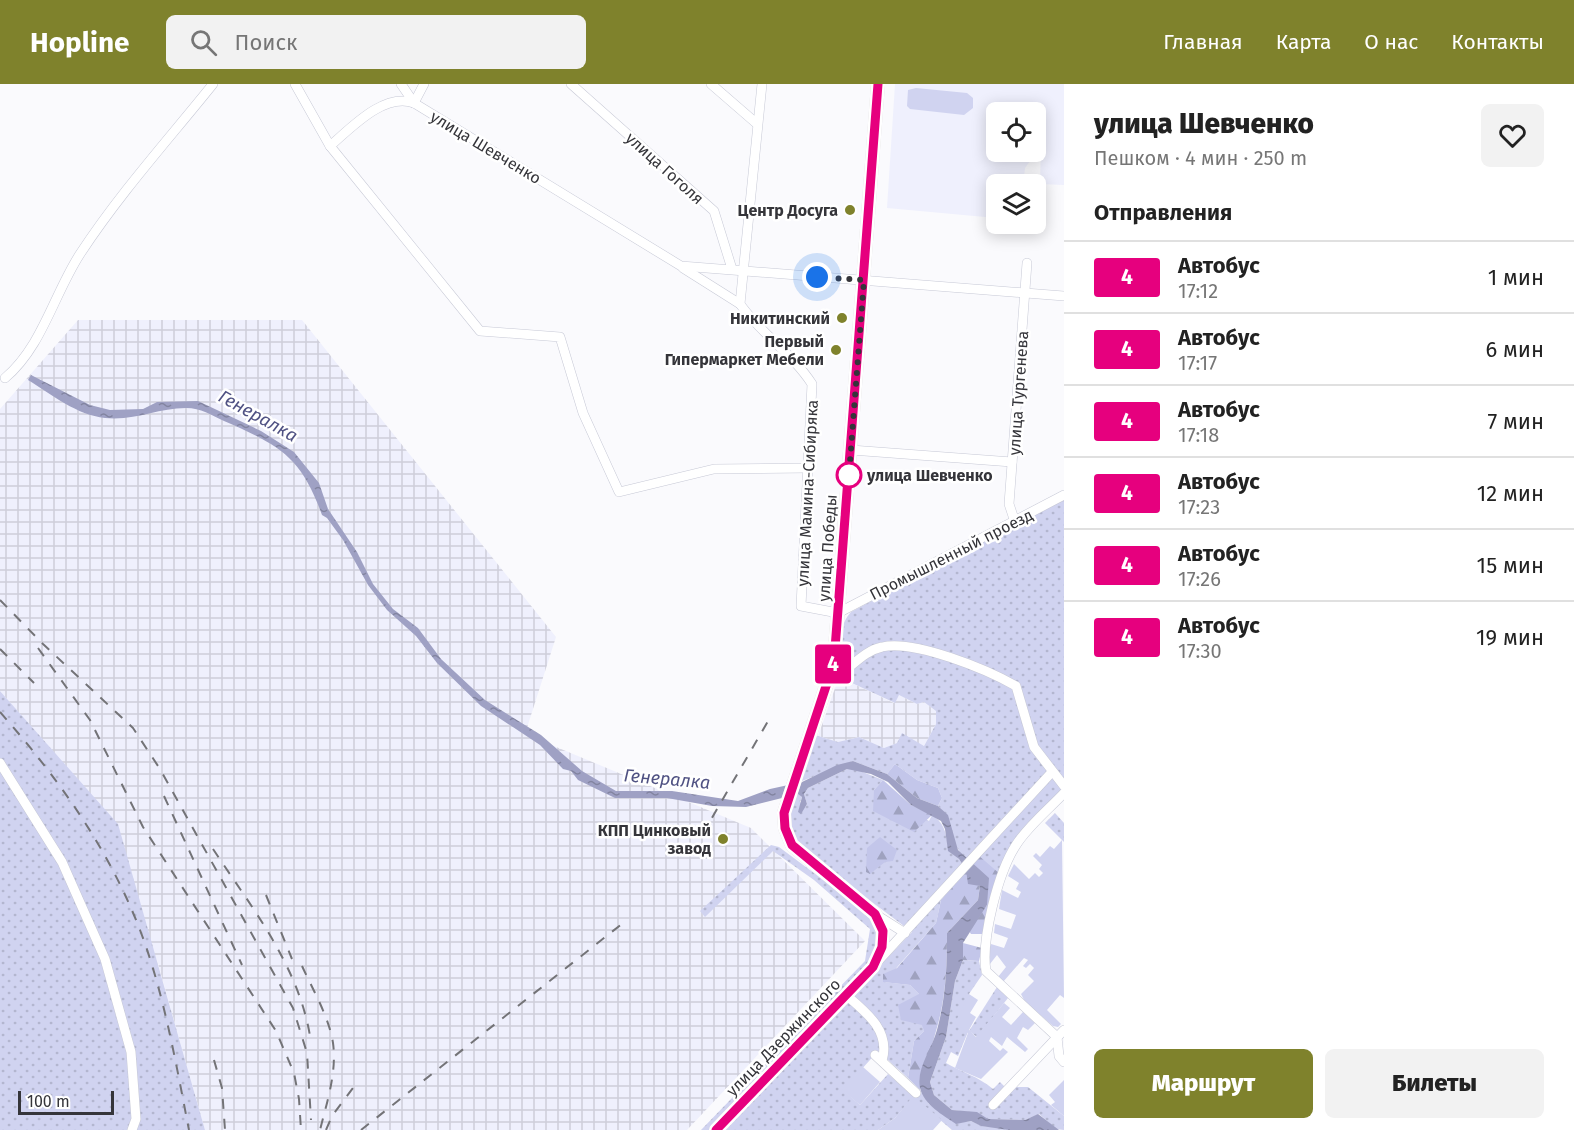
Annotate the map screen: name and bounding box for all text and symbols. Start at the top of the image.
search box [166,15,586,69]
text: Hopline [30,26,130,59]
icon: search [187,26,220,59]
text: Поиск [235,29,297,56]
text: Главная [1163,29,1243,55]
text: Карта [1276,29,1331,55]
text: О нас [1364,29,1418,55]
text: Контакты [1451,29,1544,55]
map controls [986,102,1046,234]
button: locate [986,102,1046,162]
button: heart [1481,104,1544,167]
street label: улица Шевченко [427,107,544,188]
text: улица Шевченко [1094,107,1314,140]
street label: улица Гоголя [622,128,708,208]
text: Пешком · 4 мин · 250 m [1094,146,1307,170]
button: layers [986,174,1046,234]
text: Отправления [1094,199,1232,226]
place label: Центр Досуга [737,201,838,220]
marker: Центр Досуга [843,203,857,217]
text: Автобус [1178,252,1260,279]
your location [802,262,832,292]
text: 4 [1121,264,1133,290]
text: 1 мин [1488,264,1544,291]
text: 17:12 [1178,279,1218,303]
place label: Никитинский [730,309,830,328]
marker: Никитинский [835,311,849,325]
text: Автобус [1178,324,1260,351]
street label: улица Тургенева [1005,330,1032,456]
place label: Первый Гипермаркет Мебели [665,332,824,369]
text: 4 [1121,336,1133,362]
text: 6 мин [1485,336,1544,363]
marker: Первый Гипермаркет Мебели [829,343,843,357]
text: 17:17 [1178,351,1217,375]
water label: Генералка [215,385,301,447]
text: Автобус [1178,396,1260,423]
street label: улица Мамина-Сибиряка [793,399,822,587]
text: 4 [1121,408,1133,434]
text: 7 мин [1487,408,1544,435]
text: 17:18 [1178,423,1219,447]
marker: улица Шевченко [836,462,862,488]
place label: улица Шевченко [866,466,993,485]
text: Автобус [1178,468,1260,495]
text: 4 [1121,480,1133,506]
text: 12 мин [1477,480,1544,507]
street label: улица Победы [814,494,841,602]
text: 17:23 [1178,495,1220,519]
street label: Промышленный проезд [866,505,1036,604]
text: Автобус [1178,540,1260,567]
text: 4 [1121,552,1133,578]
text: 15 мин [1477,552,1544,579]
text: 17:26 [1178,567,1221,591]
text: Автобус [1178,612,1260,639]
text: 4 [1121,624,1133,650]
text: 19 мин [1476,624,1544,651]
text: 17:30 [1178,639,1222,663]
line badge: 4 [814,644,852,684]
text: 4 [827,651,839,677]
water label: Генералка [623,764,711,794]
place label: КПП Цинковый завод [598,821,711,858]
marker: КПП Цинковый завод [716,832,730,846]
street label: улица Дзержинского [722,975,844,1100]
button: Маршрут [1094,1049,1313,1118]
button: Билеты [1325,1049,1544,1118]
scale bar [18,1088,114,1116]
text: 100 m [27,1092,70,1111]

